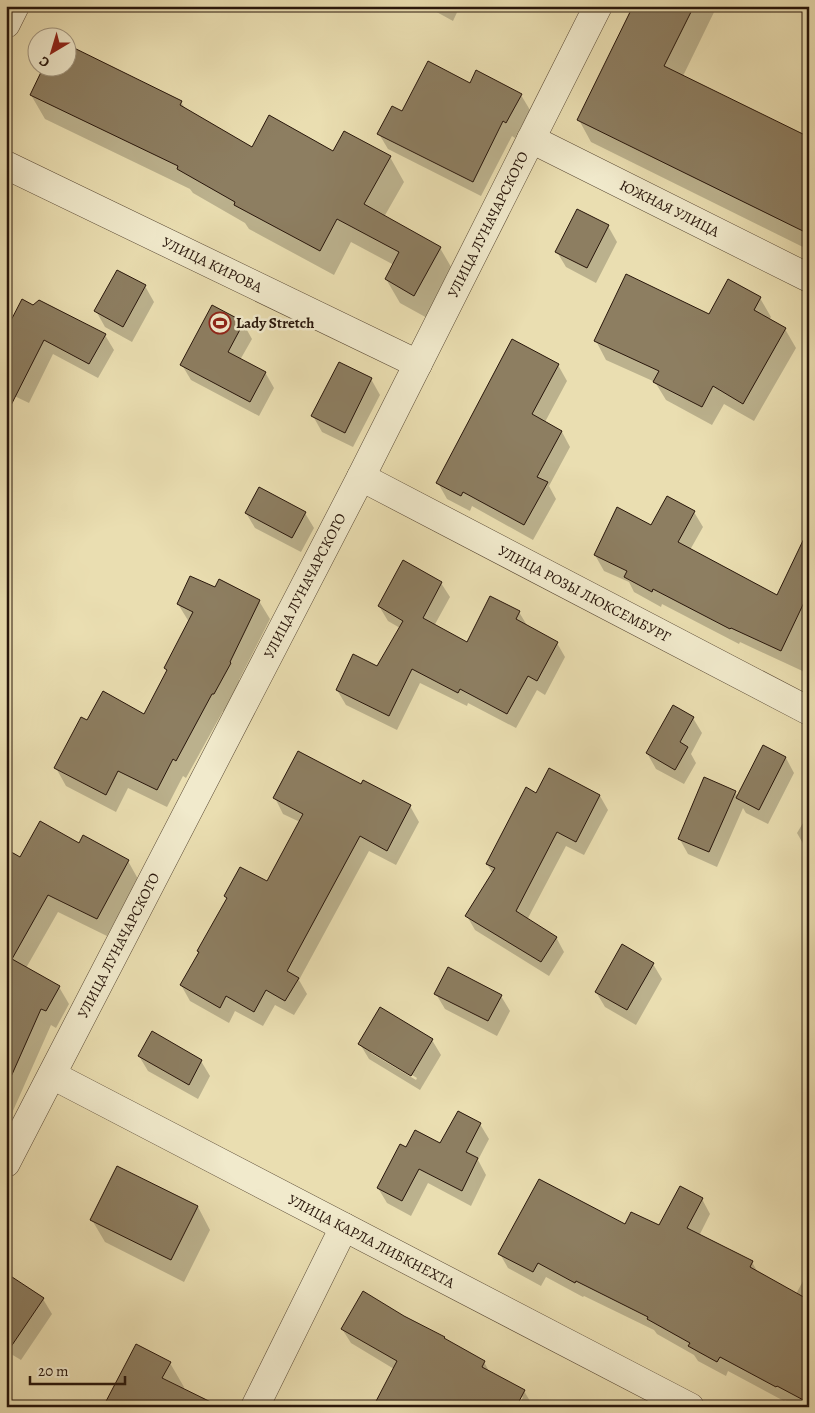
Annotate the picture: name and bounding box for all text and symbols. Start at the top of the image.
north arrow [28,28,78,78]
text: С [35,51,54,72]
street label: УЛИЦА ЛУНАЧАРСКОГО [443,148,533,301]
street label: ЮЖНАЯ УЛИЦА [616,175,723,242]
street label: УЛИЦА КИРОВА [159,232,266,297]
sports icon: Lady Stretch [208,311,232,335]
place label: Lady Stretch [236,313,314,333]
street label: УЛИЦА ЛУНАЧАРСКОГО [259,510,351,662]
street label: УЛИЦА РОЗЫ ЛЮКСЕМБУРГ [495,540,675,647]
street label: УЛИЦА ЛУНАЧАРСКОГО [73,869,165,1022]
street label: УЛИЦА КАРЛА ЛИБКНЕХТА [284,1189,458,1293]
scale bar [30,1353,125,1385]
text: 20 m [38,1361,69,1381]

